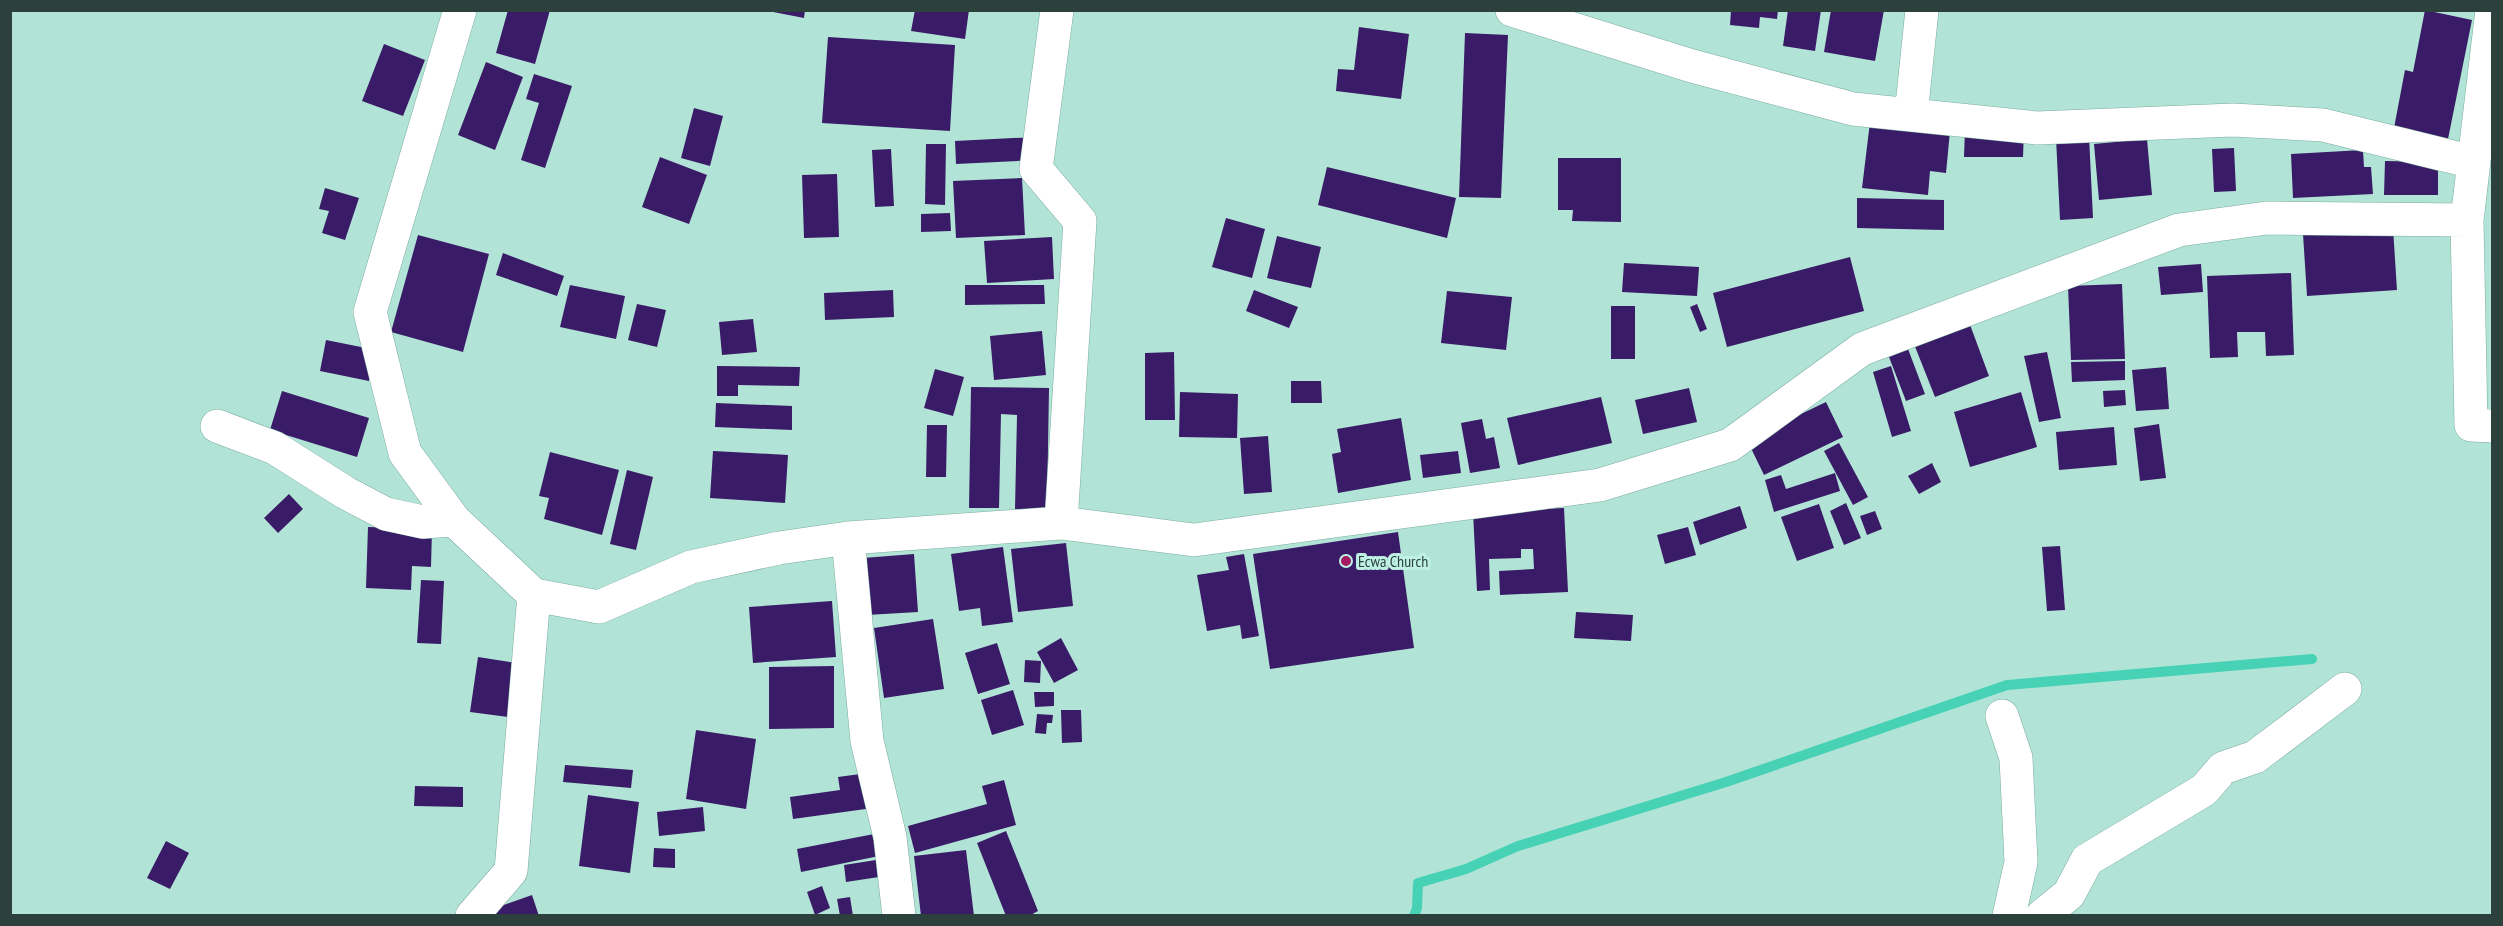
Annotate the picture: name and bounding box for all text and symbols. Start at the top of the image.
place label: Ecwa Church [1358,551,1428,571]
marker: Ecwa Church [1339,554,1353,568]

